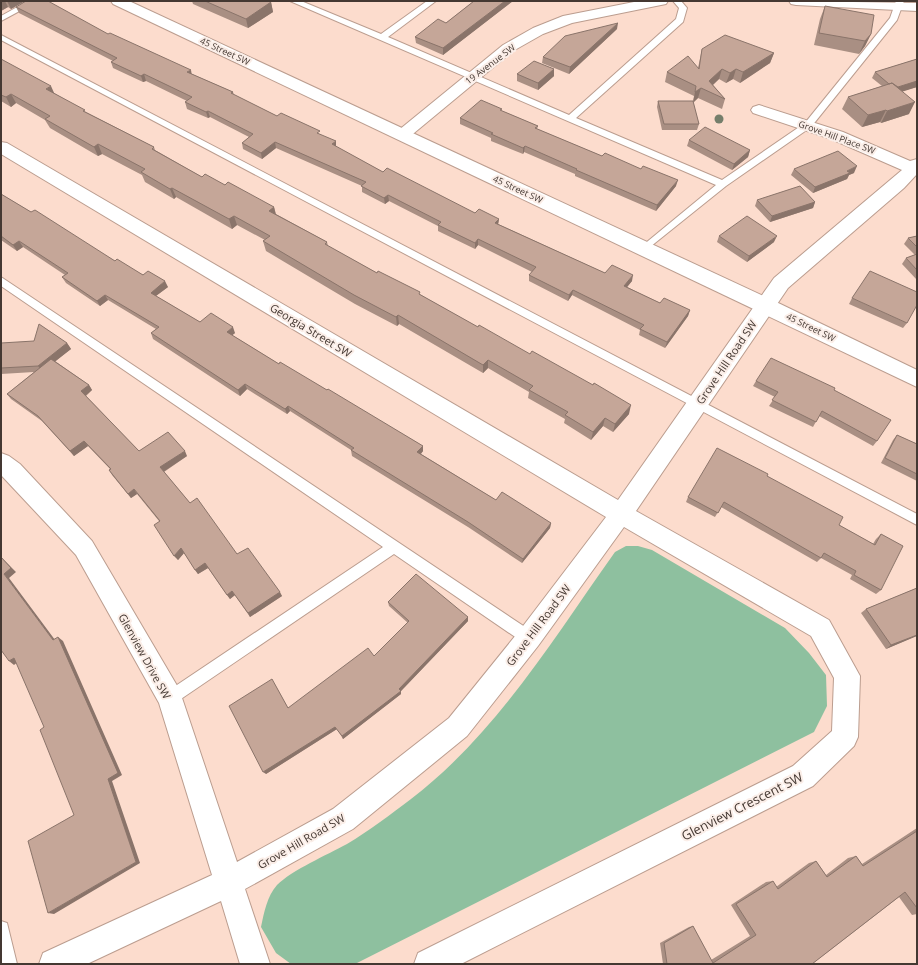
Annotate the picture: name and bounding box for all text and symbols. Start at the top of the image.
street label: 45 Street SW [198,34,253,68]
street label: 19 Avenue SW [462,40,518,87]
street label: Grove Hill Place SW [797,117,878,157]
street label: 45 Street SW [491,172,546,206]
street label: Georgia Street SW [267,300,355,360]
street label: 45 Street SW [784,309,838,345]
street label: Grove Hill Road SW [692,317,760,407]
street label: Grove Hill Road SW [502,581,574,669]
street label: Glenview Drive SW [115,611,175,701]
street label: Glenview Crescent SW [678,768,806,844]
street label: Grove Hill Road SW [255,810,347,872]

